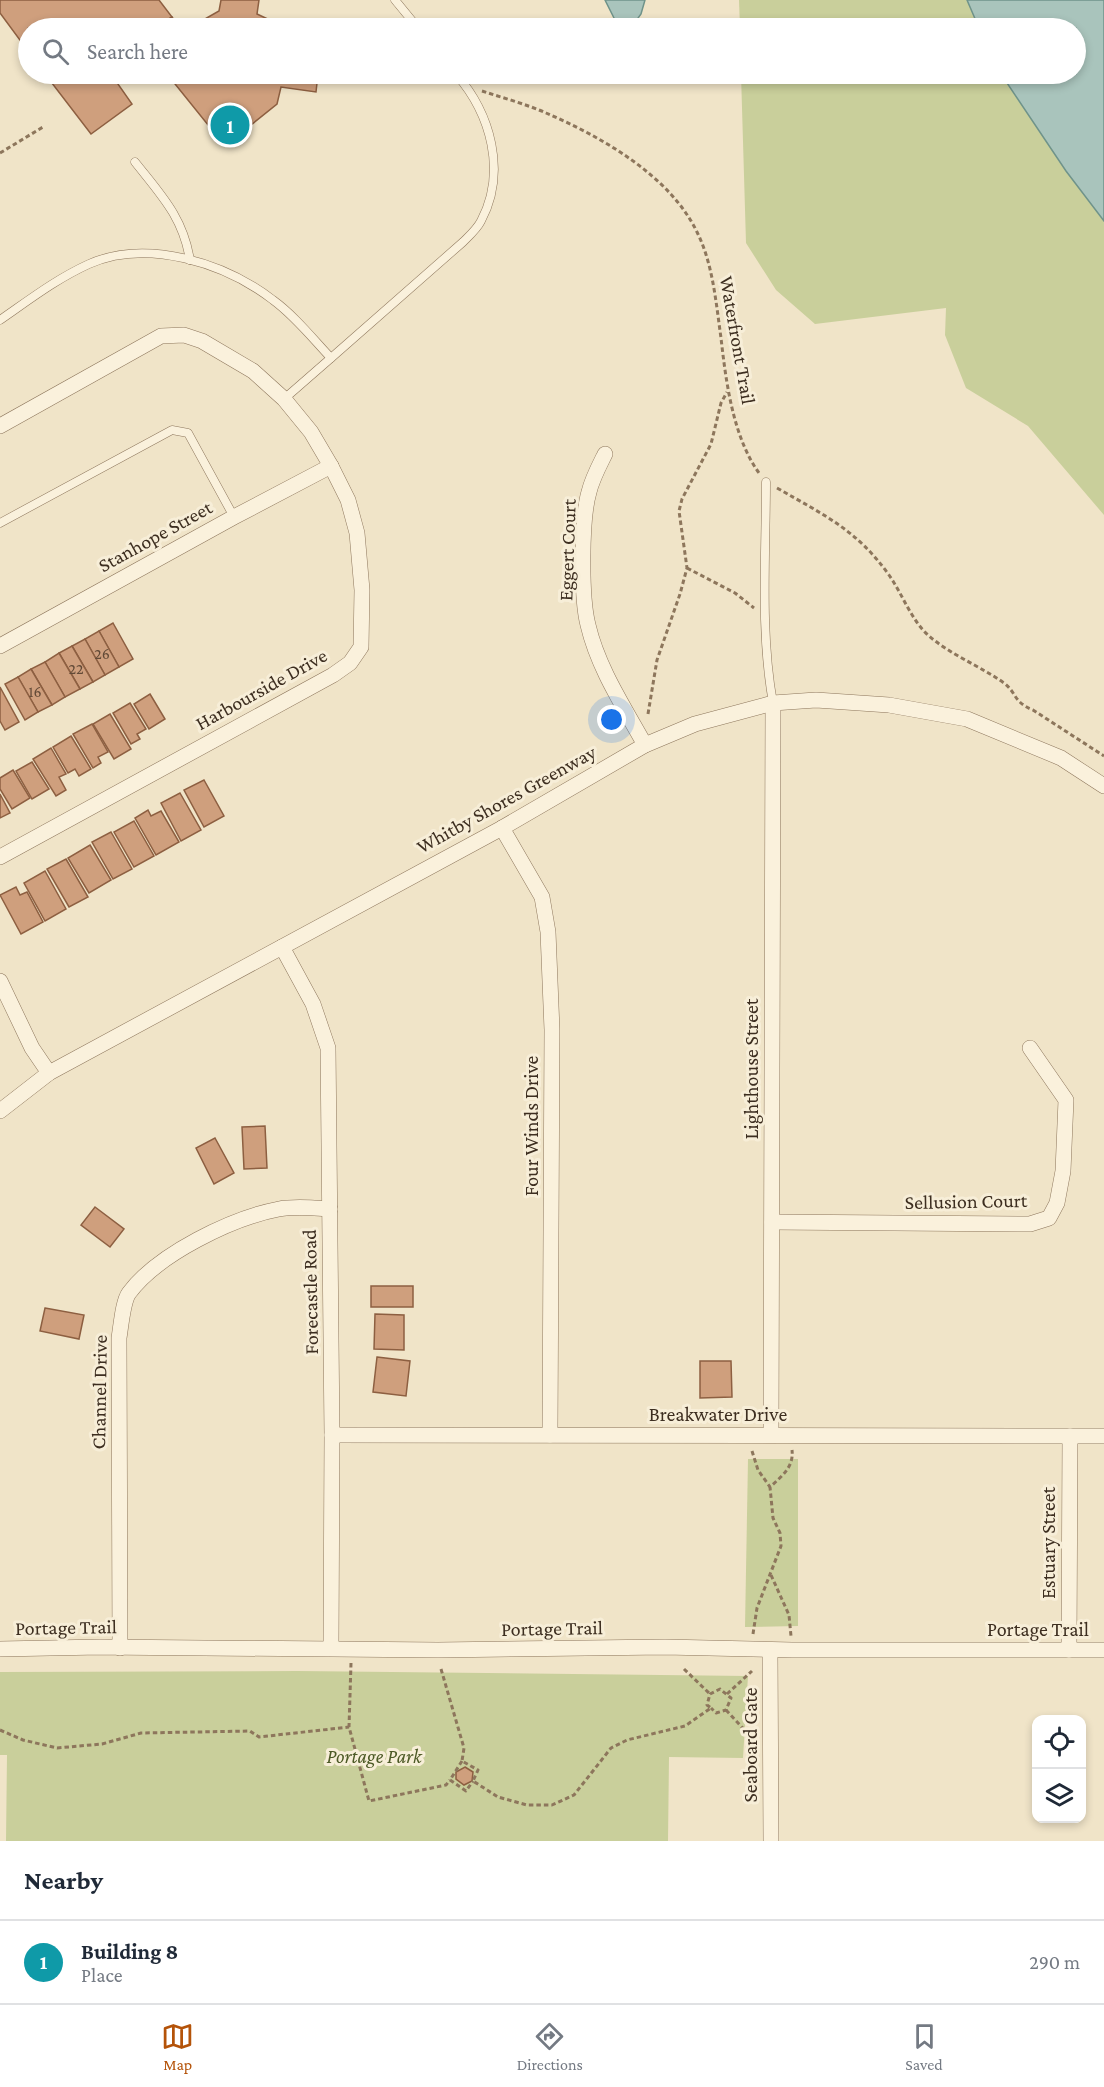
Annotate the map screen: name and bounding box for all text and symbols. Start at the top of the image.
search box [18,18,1086,84]
icon: search [39,35,72,68]
text: Search here [87,39,188,64]
pin: 1 [210,102,250,148]
street label: Waterfront Trail [716,274,760,406]
street label: Stanhope Street [94,496,216,577]
street label: Eggert Court [554,498,581,601]
street label: Harbourside Drive [191,644,331,734]
house number: 26 [94,645,110,662]
house number: 22 [68,660,84,677]
house number: 16 [28,683,42,700]
your location [597,705,626,734]
street label: Whitby Shores Greenway [412,740,601,858]
street label: Lighthouse Street [740,998,763,1139]
street label: Four Winds Drive [520,1056,542,1196]
street label: Sellusion Court [904,1189,1028,1213]
street label: Forecastle Road [298,1229,322,1355]
street label: Channel Drive [87,1334,111,1449]
street label: Breakwater Drive [649,1403,787,1425]
street label: Estuary Street [1037,1487,1060,1599]
street label: Portage Trail [15,1615,117,1640]
street label: Portage Trail [501,1616,603,1641]
street label: Portage Trail [987,1618,1089,1641]
street label: Seaboard Gate [739,1687,761,1803]
map controls [1032,1715,1086,1823]
button: locate [1032,1715,1086,1769]
park label: Portage Park [326,1745,423,1768]
button: layers [1032,1769,1086,1823]
text: Nearby [24,1866,103,1895]
text: Building 8 [81,1939,178,1964]
text: 1 [40,1951,47,1973]
text: 290 m [1029,1951,1080,1973]
text: Place [81,1964,123,1986]
tab: Map [161,2020,194,2073]
tab: Directions [517,2020,583,2073]
tab: Saved [905,2020,943,2073]

